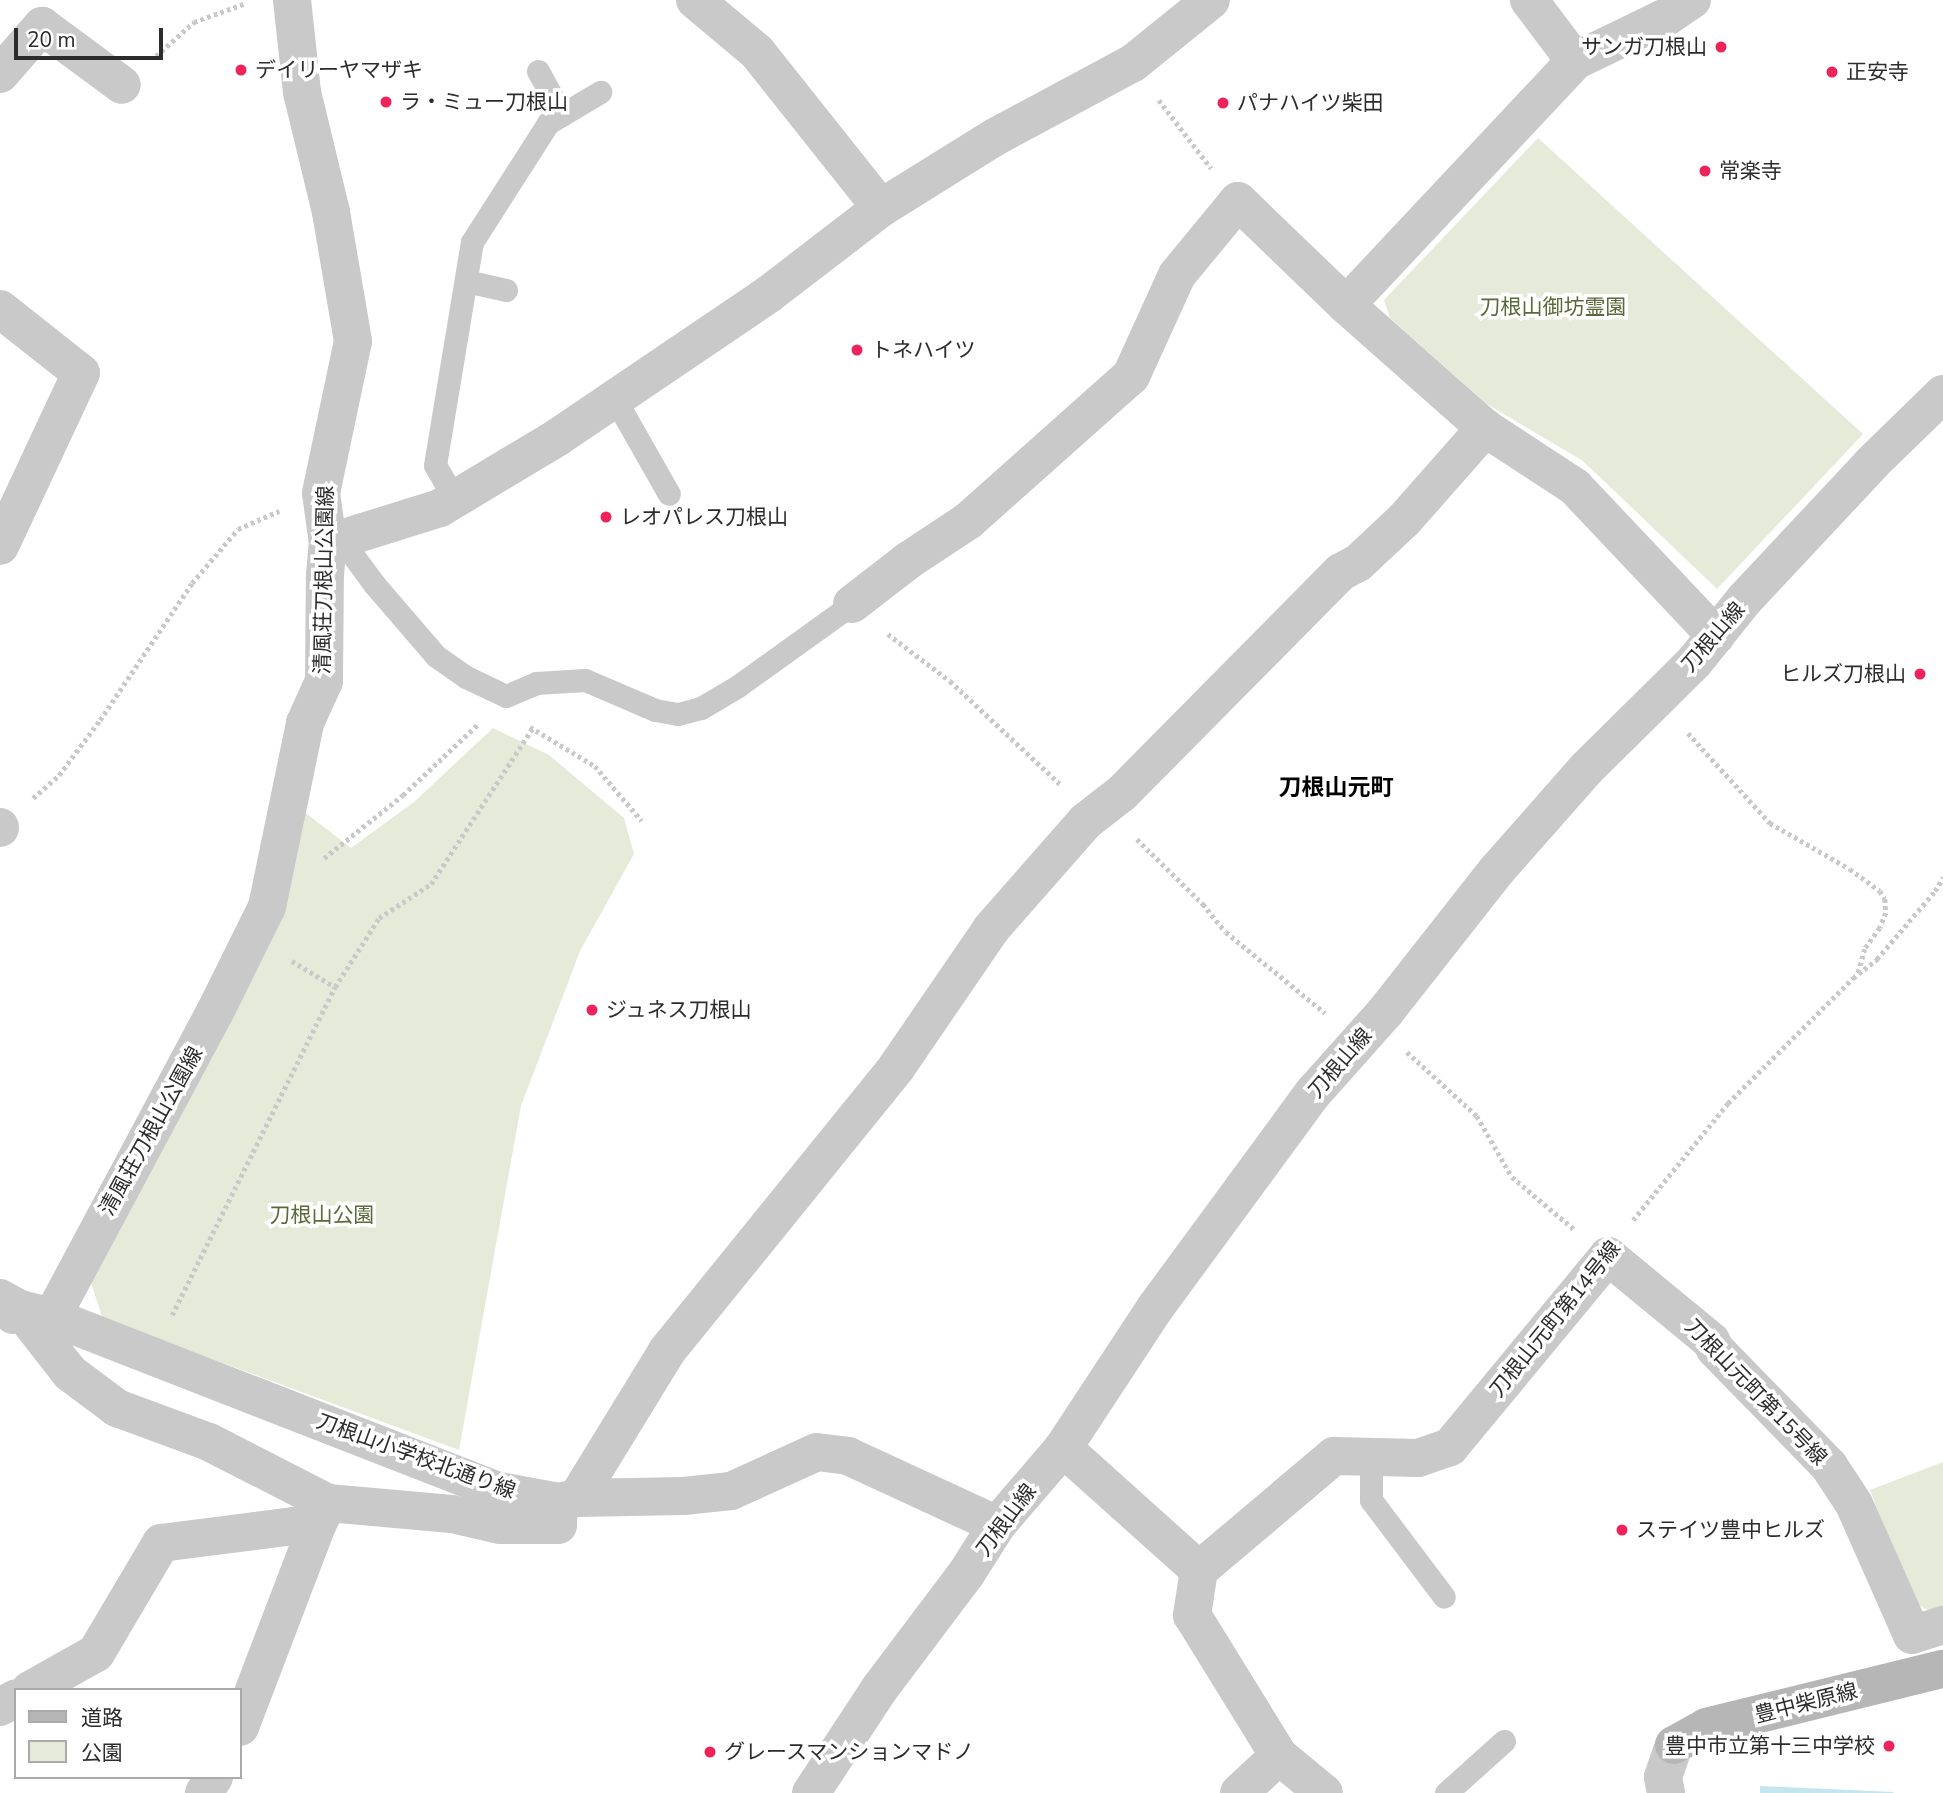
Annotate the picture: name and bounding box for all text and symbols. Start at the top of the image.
scale bar [18,14,166,58]
text: 20 m [27,26,76,54]
place label: サンガ刀根山 [1581,34,1707,60]
marker: サンガ刀根山 [1713,39,1729,55]
place label: デイリーヤマザキ [255,57,423,83]
place label: 正安寺 [1846,59,1909,85]
marker: デイリーヤマザキ [233,62,249,78]
marker: 正安寺 [1824,64,1840,80]
place label: ラ・ミュー刀根山 [400,89,568,115]
place label: パナハイツ柴田 [1237,90,1384,116]
marker: ラ・ミュー刀根山 [378,94,394,110]
marker: パナハイツ柴田 [1215,95,1231,111]
place label: 常楽寺 [1719,158,1782,184]
marker: 常楽寺 [1697,163,1713,179]
park label: 刀根山御坊霊園 [1480,294,1626,320]
place label: トネハイツ [871,337,976,363]
marker: トネハイツ [849,342,865,358]
street label: 清風荘刀根山公園線 [310,485,338,675]
place label: レオパレス刀根山 [620,504,788,530]
marker: レオパレス刀根山 [598,509,614,525]
street label: 刀根山線 [1676,597,1750,677]
place label: ヒルズ刀根山 [1780,661,1906,687]
marker: ヒルズ刀根山 [1912,666,1928,682]
district label: 刀根山元町 [1279,774,1393,802]
place label: ジュネス刀根山 [606,997,753,1023]
marker: ジュネス刀根山 [584,1002,600,1018]
street label: 刀根山線 [1303,1023,1377,1103]
street label: 清風荘刀根山公園線 [94,1042,208,1220]
park label: 刀根山公園 [270,1202,374,1228]
street label: 刀根山元町第14号線 [1484,1236,1626,1402]
street label: 刀根山元町第15号線 [1680,1314,1832,1470]
street label: 刀根山小学校北通り線 [313,1408,519,1504]
street label: 刀根山線 [971,1479,1041,1561]
place label: ステイツ豊中ヒルズ [1636,1517,1825,1543]
marker: ステイツ豊中ヒルズ [1614,1522,1630,1538]
street label: 豊中柴原線 [1752,1678,1860,1728]
legend [14,1688,242,1779]
text: 道路 [81,1704,123,1732]
place label: 豊中市立第十三中学校 [1665,1733,1875,1759]
marker: 豊中市立第十三中学校 [1881,1738,1897,1754]
text: 公園 [81,1739,123,1767]
place label: グレースマンションマドノ [724,1739,976,1765]
marker: グレースマンションマドノ [702,1744,718,1760]

